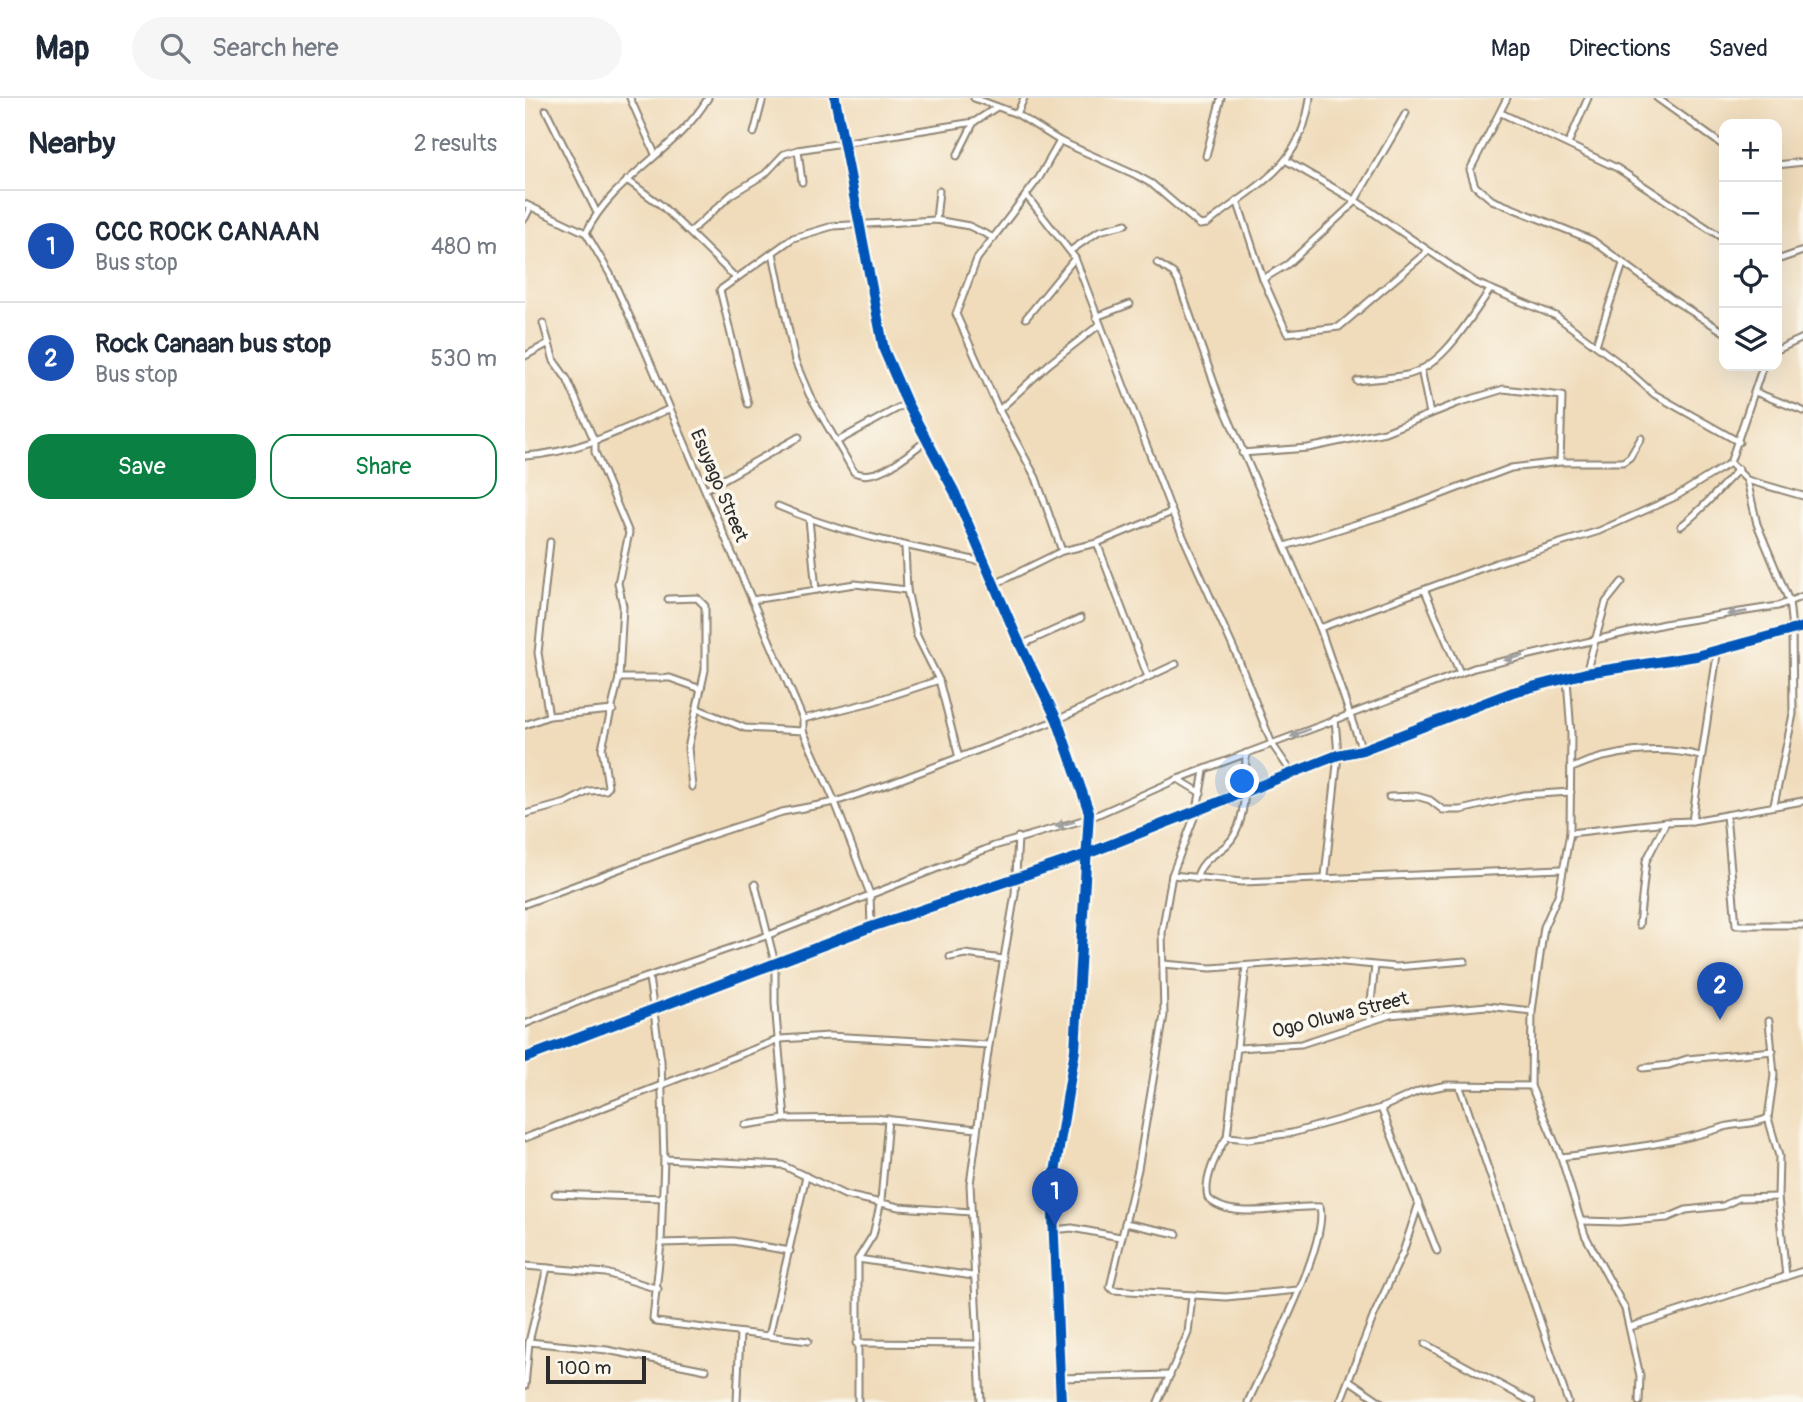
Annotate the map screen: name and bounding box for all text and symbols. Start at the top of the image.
search box [132,17,622,80]
text: Map [35,28,90,69]
icon: search [156,29,194,67]
text: Search here [212,32,339,64]
text: Map [1491,34,1531,63]
text: Directions [1569,34,1670,63]
text: Saved [1708,34,1768,63]
map controls [1719,119,1782,371]
button: + [1719,119,1782,182]
text: Nearby [28,125,115,162]
text: 2 results [414,129,497,158]
button: − [1719,182,1782,245]
text: CCC ROCK CANAAN [95,216,320,248]
text: 1 [47,232,56,261]
text: 480 m [431,232,497,261]
button: locate [1719,245,1782,308]
text: Bus stop [95,248,178,277]
button: layers [1719,308,1782,371]
text: Rock Canaan bus stop [95,328,331,360]
text: 2 [45,344,57,373]
text: 530 m [431,344,497,373]
text: Bus stop [95,360,178,389]
street label: Esuyago Street [685,426,754,546]
button: Save [28,434,256,499]
button: Share [270,434,497,499]
one-way arrow [1726,607,1748,618]
one-way arrow [1503,653,1525,664]
one-way arrow [1289,727,1310,738]
your location [1225,764,1259,798]
one-way arrow [1054,819,1076,830]
pin: 2 [1697,962,1743,1020]
street label: Ogo Oluwa Street [1270,986,1411,1043]
pin: 1 [1032,1168,1078,1226]
scale bar [546,1353,646,1385]
text: 100 m [557,1356,611,1380]

